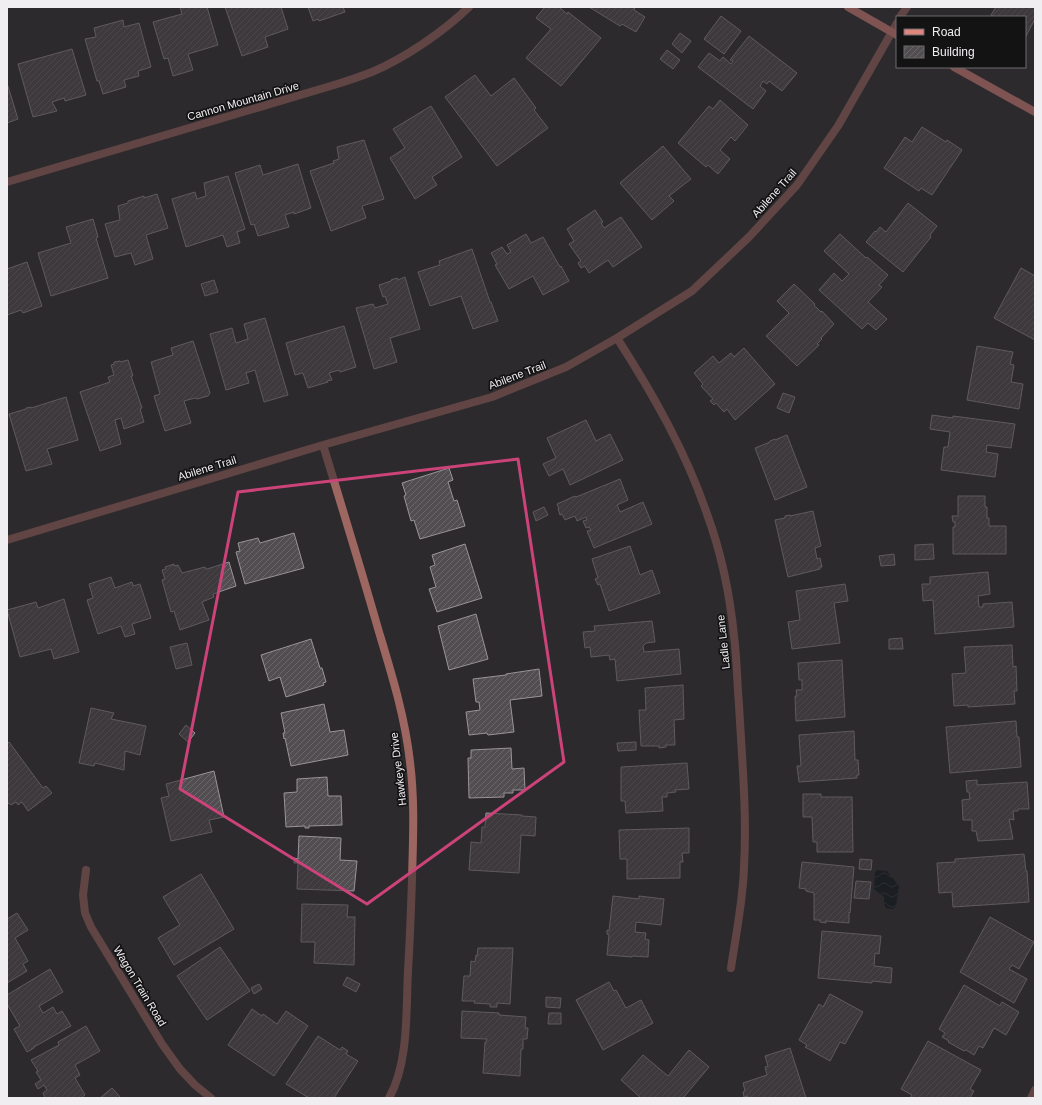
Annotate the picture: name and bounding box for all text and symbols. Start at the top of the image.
legend [896,16,1026,68]
text: Road [932,25,961,39]
text: Building [932,45,975,59]
street label: Cannon Mountain Drive [186,79,300,123]
street label: Abilene Trail [749,166,799,220]
street label: Abilene Trail [487,359,547,391]
street label: Abilene Trail [176,453,238,483]
street label: Ladle Lane [714,614,732,670]
street label: Hawkeye Drive [388,732,408,806]
street label: Wagon Train Road [111,944,169,1028]

